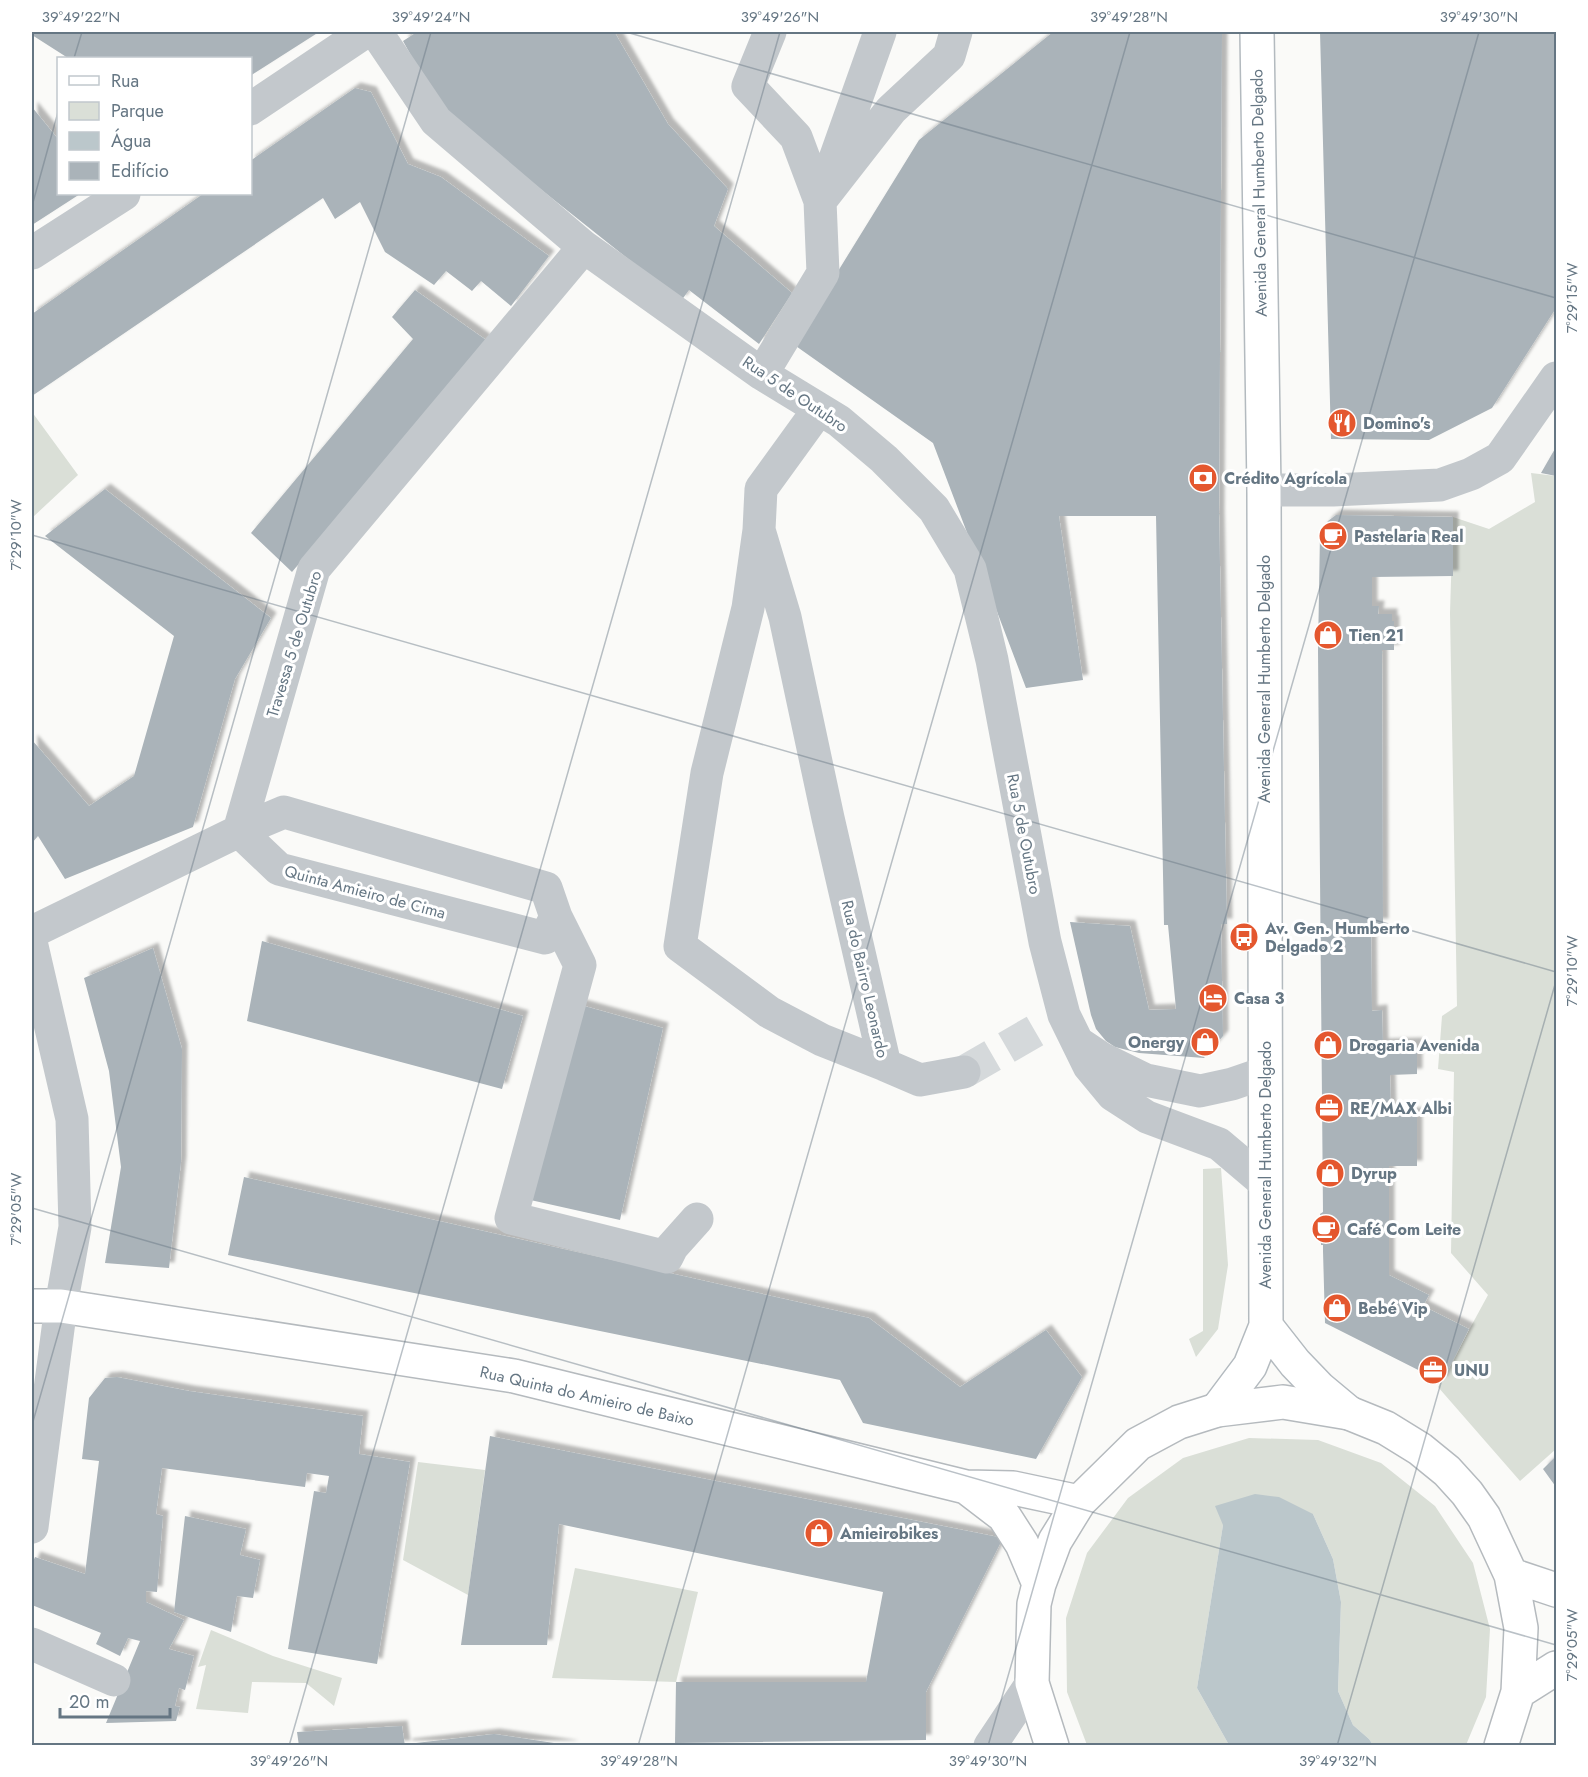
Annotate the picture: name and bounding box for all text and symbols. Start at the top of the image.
text: 39°49'22"N [42,6,120,28]
text: 39°49'24"N [392,6,470,28]
text: 39°49'26"N [741,6,819,28]
text: 39°49'28"N [1090,6,1168,28]
text: 39°49'30"N [1440,6,1518,28]
legend [57,57,252,195]
text: Rua [111,68,139,94]
street label: Avenida General Humberto Delgado [1245,69,1273,317]
text: Parque [111,98,164,124]
text: Água [111,128,151,154]
text: Edifício [111,158,169,184]
text: 7°29'15"W [1561,263,1583,333]
street label: Rua 5 de Outubro [738,350,852,438]
restaurant icon: Domino's [1326,407,1358,439]
place label: Domino's [1363,412,1430,435]
bank icon: Crédito Agrícola [1187,462,1219,494]
place label: Crédito Agrícola [1224,467,1347,490]
text: 7°29'10"W [5,499,27,571]
cafe icon: Pastelaria Real [1317,520,1349,552]
place label: Pastelaria Real [1354,525,1464,548]
street label: Avenida General Humberto Delgado [1253,555,1276,803]
street label: Travessa 5 de Outubro [261,568,327,720]
shop icon: Tien 21 [1312,619,1344,651]
place label: Tien 21 [1349,624,1404,647]
street label: Rua 5 de Outubro [1001,772,1047,896]
street label: Quinta Amieiro de Cima [282,859,448,925]
street label: Rua do Bairro Leonardo [836,898,894,1060]
place label: Av. Gen. Humberto Delgado 2 [1264,917,1410,958]
bus stop icon: Av. Gen. Humberto Delgado 2 [1228,921,1260,953]
text: 7°29'10"W [1561,935,1583,1007]
hotel icon: Casa 3 [1197,982,1229,1014]
place label: Casa 3 [1234,987,1285,1010]
shop icon: Onergy [1189,1026,1221,1058]
shop icon: Drogaria Avenida [1312,1029,1344,1061]
place label: Onergy [1128,1031,1185,1054]
place label: Drogaria Avenida [1349,1034,1480,1057]
street label: Avenida General Humberto Delgado [1254,1041,1277,1289]
office icon: RE/MAX Albi [1313,1092,1345,1124]
place label: RE/MAX Albi [1350,1097,1452,1120]
shop icon: Dyrup [1314,1157,1346,1189]
place label: Dyrup [1351,1162,1397,1185]
text: 7°29'05"W [5,1172,27,1245]
cafe icon: Café Com Leite [1310,1213,1342,1245]
place label: Café Com Leite [1347,1218,1461,1241]
shop icon: Bebé Vip [1321,1292,1353,1324]
place label: Bebé Vip [1358,1297,1428,1320]
office icon: UNU [1417,1354,1449,1386]
place label: UNU [1454,1359,1489,1382]
street label: Rua Quinta do Amieiro de Baixo [478,1360,697,1432]
shop icon: Amieirobikes [803,1517,835,1549]
place label: Amieirobikes [839,1522,938,1545]
text: 7°29'05"W [1561,1608,1583,1681]
scale bar [60,1681,170,1719]
text: 20 m [69,1689,109,1715]
text: 39°49'26"N [250,1750,328,1772]
text: 39°49'28"N [600,1750,678,1772]
text: 39°49'30"N [949,1750,1027,1772]
text: 39°49'32"N [1299,1750,1377,1772]

